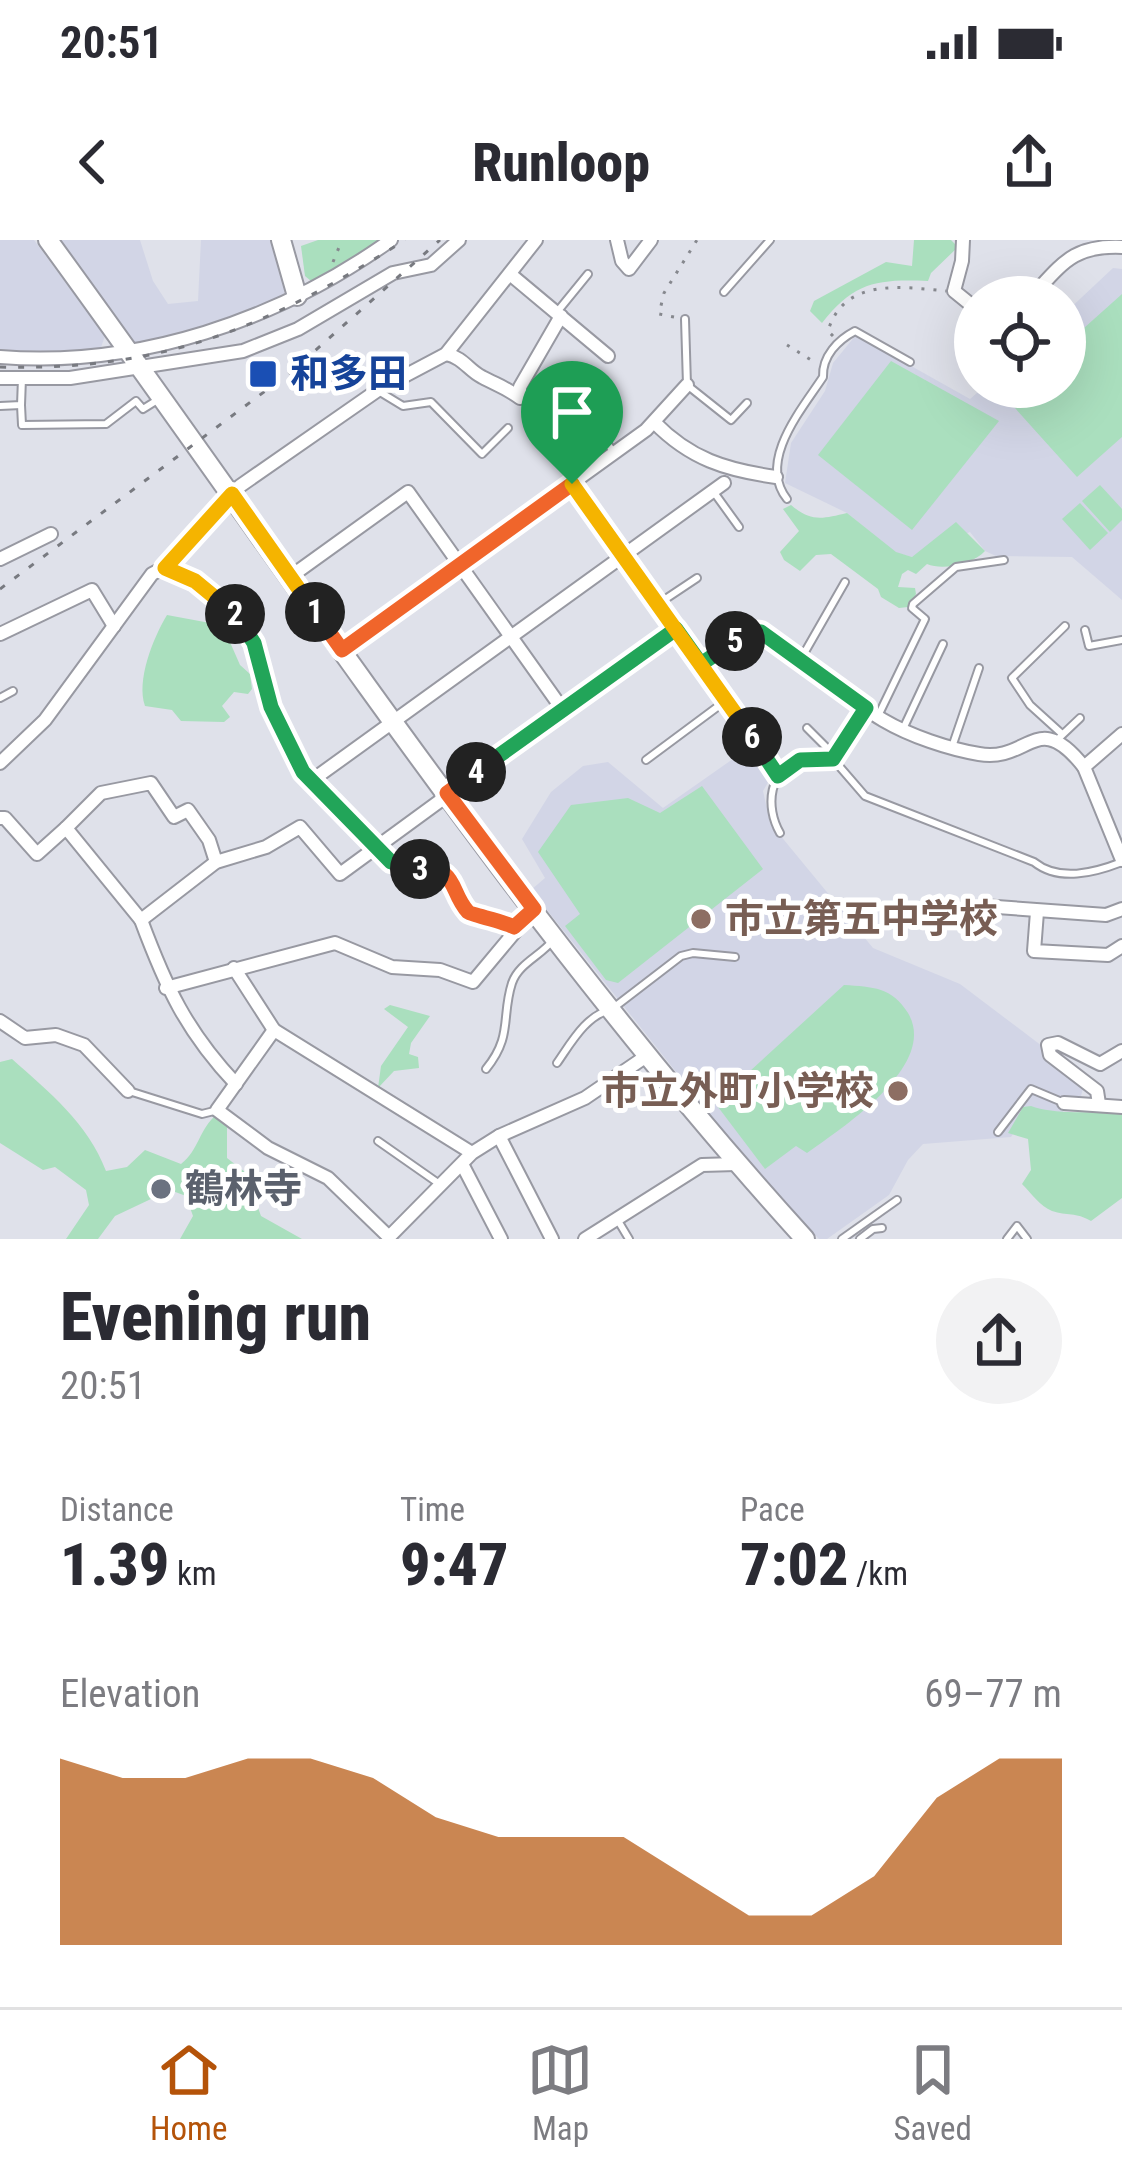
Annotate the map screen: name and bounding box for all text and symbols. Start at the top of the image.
text: 20:51 [60,16,163,69]
icon: back [60,129,126,195]
icon: share [996,129,1062,195]
text: Runloop [472,131,650,194]
map controls [954,276,1086,408]
button: locate [954,276,1086,408]
place label: 和多田 [290,351,407,397]
marker: 和多田 [247,358,279,390]
pin [521,361,623,484]
icon: arrive [539,379,605,445]
pin: 1 [285,582,345,642]
pin: 2 [205,584,265,644]
text: 1 [307,592,323,631]
text: 2 [227,594,243,633]
pin: 5 [705,611,765,671]
text: 5 [727,621,743,660]
pin: 6 [722,707,782,767]
text: 6 [744,717,760,756]
pin: 4 [446,742,506,802]
text: 4 [468,752,484,791]
pin: 3 [390,839,450,899]
text: 3 [412,849,428,888]
place label: 市立第五中学校 [725,896,998,942]
marker: 市立第五中学校 [688,906,714,932]
place label: 市立外町小学校 [601,1068,874,1114]
marker: 市立外町小学校 [885,1078,911,1104]
place label: 鶴林寺 [185,1166,302,1212]
marker: 鶴林寺 [148,1176,174,1202]
button: share [936,1278,1062,1404]
text: Evening run [60,1279,371,1356]
text: 20:51 [60,1363,146,1409]
text: Distance [60,1490,174,1529]
text: Time [400,1490,465,1529]
text: Pace [740,1490,805,1529]
text: 1.39 [60,1529,169,1600]
text: 9:47 [400,1529,508,1600]
text: 7:02 [740,1529,848,1600]
text: km [169,1554,217,1593]
text: /km [848,1554,908,1593]
text: Elevation [60,1671,200,1717]
text: 69–77 m [924,1671,1062,1717]
tab: Home [150,2037,227,2148]
tab: Map [527,2037,593,2148]
tab: Saved [894,2037,972,2148]

